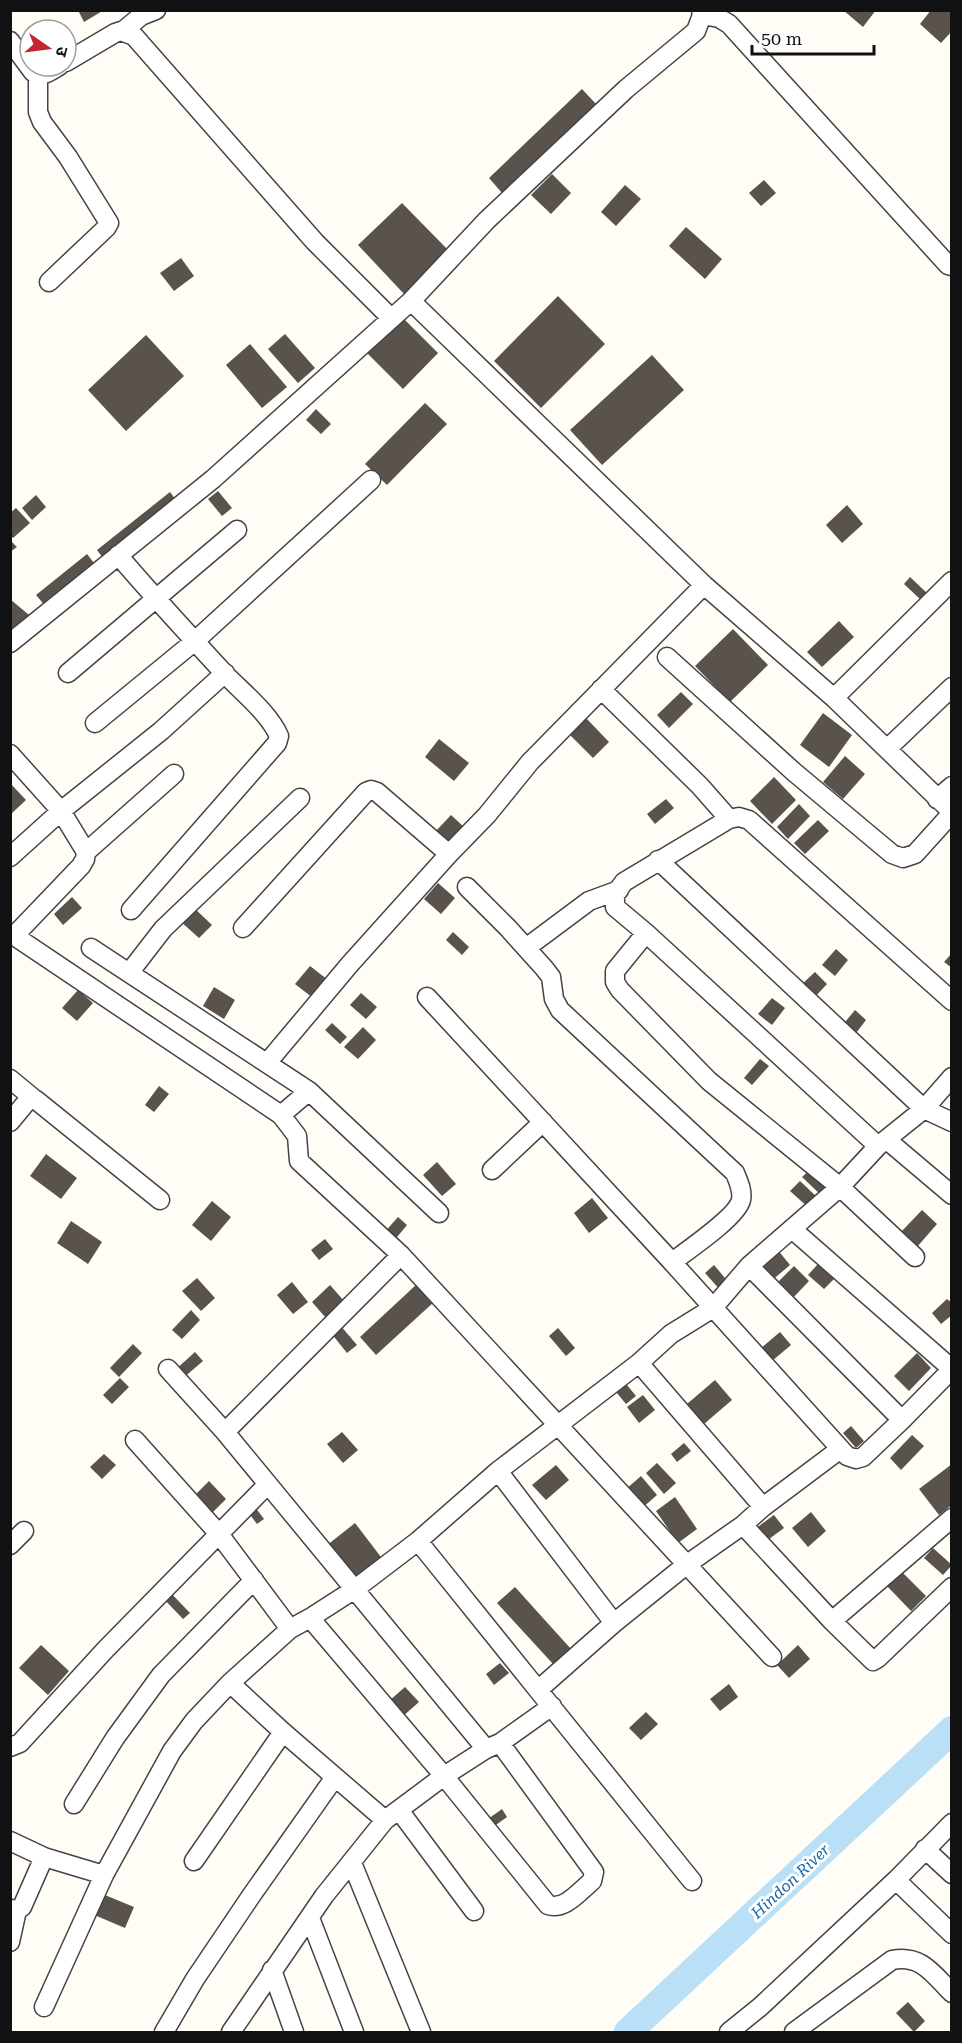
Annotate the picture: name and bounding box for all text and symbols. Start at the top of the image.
north arrow [18,18,78,78]
scale bar [752,18,874,56]
text: 50 m [761,28,802,49]
text: उ [52,45,72,59]
water label: Hindon River [746,1840,834,1923]

